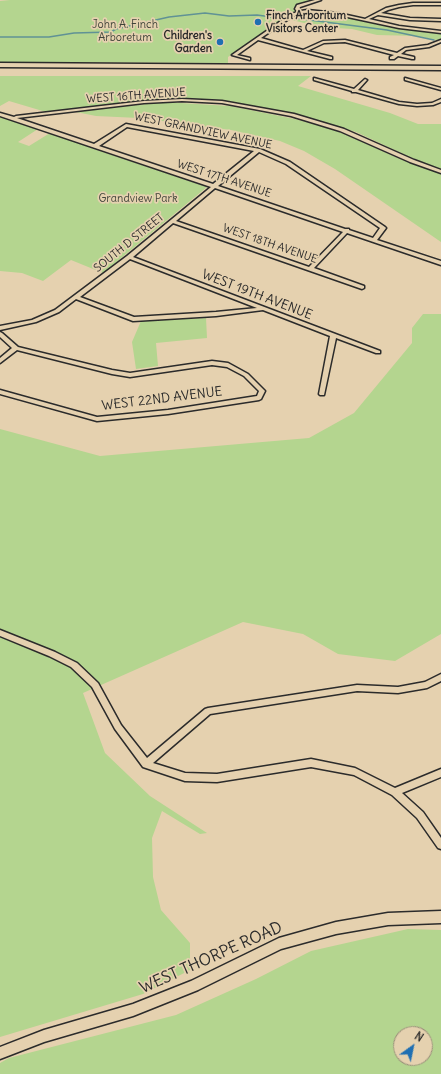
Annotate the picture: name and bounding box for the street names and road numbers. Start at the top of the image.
street label: WEST 16TH AVENUE [86,86,186,106]
street label: WEST GRANDVIEW AVENUE [133,110,273,152]
street label: WEST 17TH AVENUE [175,157,273,201]
street label: SOUTH D STREET [91,211,167,275]
street label: WEST 18TH AVENUE [221,222,319,266]
street label: WEST 19TH AVENUE [199,267,315,323]
street label: WEST 22ND AVENUE [101,384,223,414]
street label: WEST THORPE ROAD [137,918,285,998]

